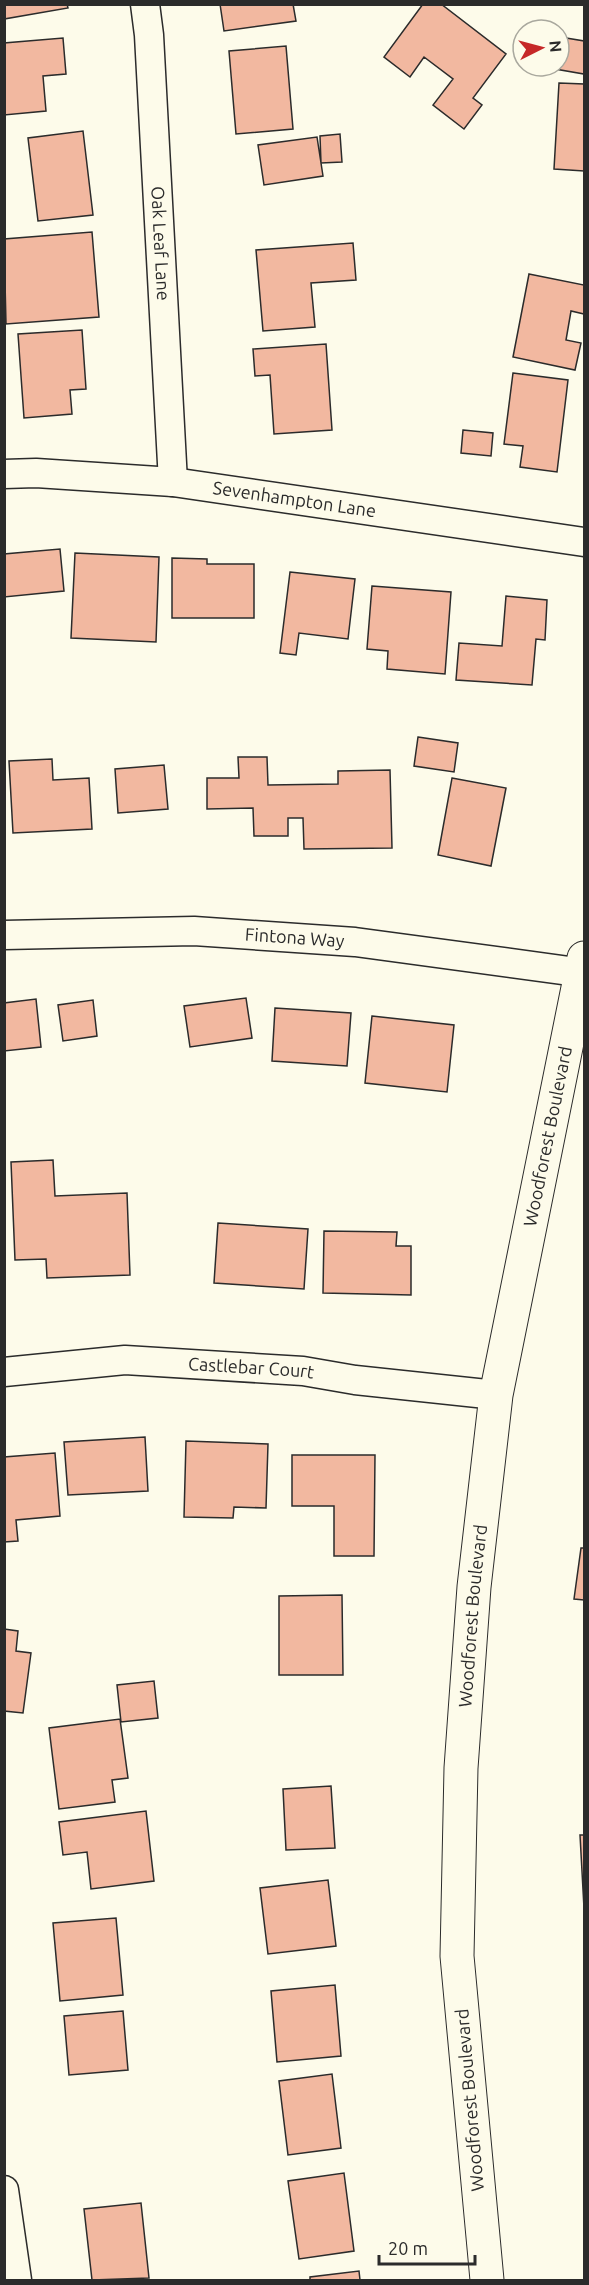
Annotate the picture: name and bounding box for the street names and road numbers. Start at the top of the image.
street label: Oak Leaf Lane [148,186,174,301]
street label: Sevenhampton Lane [212,477,377,521]
street label: Fintona Way [244,924,345,950]
street label: Woodforest Boulevard [519,1044,575,1228]
street label: Castlebar Court [188,1353,316,1382]
street label: Woodforest Boulevard [454,1523,490,1708]
street label: Woodforest Boulevard [451,2008,487,2192]

